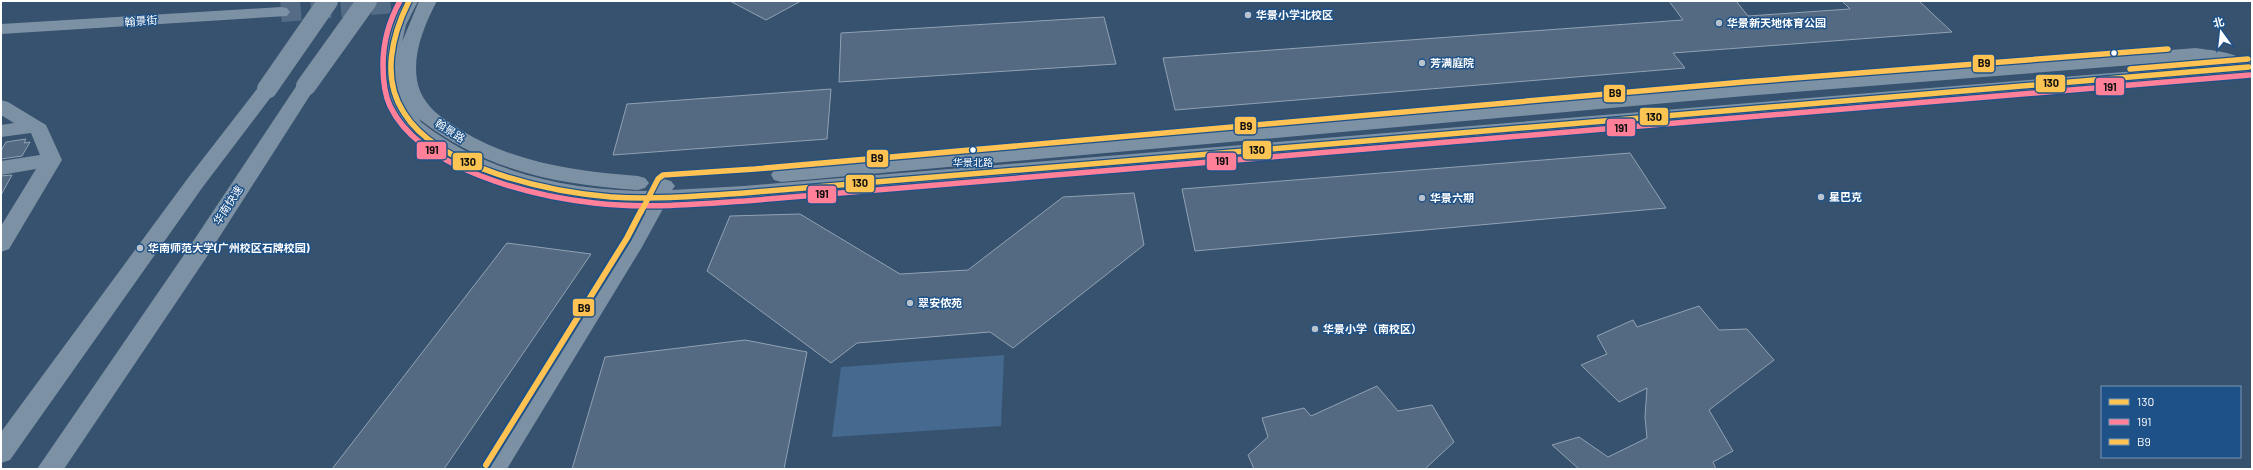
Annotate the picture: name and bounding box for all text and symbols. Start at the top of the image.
place label: 华景小学北校区 [1256,8,1333,21]
marker: 华景小学北校区 [1243,10,1253,20]
north arrow [2201,12,2241,52]
street label: 翰景街 [124,13,158,28]
text: 北 [2211,14,2225,30]
place label: 华景新天地体育公园 [1727,16,1826,29]
marker: 华景新天地体育公园 [1714,18,1724,28]
unlabelled marker [2109,48,2119,58]
line badge: B9 [1972,54,1995,73]
place label: 芳满庭院 [1430,56,1474,69]
text: B9 [1978,56,1990,69]
marker: 芳满庭院 [1417,58,1427,68]
line badge: 130 [2035,74,2066,93]
text: 130 [2043,76,2059,89]
line badge: 191 [2095,77,2125,96]
text: 191 [2103,80,2117,93]
line badge: B9 [1603,84,1626,103]
text: B9 [1609,86,1621,99]
line badge: 130 [1639,107,1669,126]
text: 130 [1646,110,1662,123]
street label: 翰景路 [433,116,468,145]
line badge: B9 [1234,116,1257,135]
line badge: 191 [1606,118,1636,137]
text: B9 [1240,119,1252,132]
text: 191 [1614,121,1628,134]
line badge: 130 [1242,140,1272,160]
line badge: 191 [416,141,447,160]
text: 191 [425,143,439,156]
text: 130 [1249,143,1265,156]
marker: 华景北路 [968,145,978,155]
line badge: B9 [866,149,889,168]
text: B9 [871,151,883,164]
line badge: 130 [452,152,483,171]
line badge: 191 [1206,152,1237,171]
text: 191 [1215,154,1229,167]
text: 130 [460,155,476,168]
place label: 华景北路 [953,156,993,168]
line badge: 130 [845,174,875,193]
text: 130 [852,176,868,189]
street label: 华南快速 [210,183,245,227]
line badge: 191 [807,185,837,204]
text: 191 [815,187,829,200]
place label: 星巴克 [1829,190,1862,203]
place label: 华景六期 [1430,191,1474,204]
marker: 星巴克 [1816,192,1826,202]
marker: 华景六期 [1417,193,1427,203]
place label: 华南师范大学(广州校区石牌校园) [148,241,310,254]
marker: 华南师范大学(广州校区石牌校园) [135,243,145,253]
place label: 翠安侬苑 [918,296,962,309]
line badge: B9 [572,298,595,317]
marker: 翠安侬苑 [905,298,915,308]
text: B9 [578,301,590,314]
place label: 华景小学（南校区） [1323,322,1422,335]
marker: 华景小学（南校区） [1310,324,1320,334]
legend [2101,386,2241,458]
text: 130 [2137,394,2154,408]
text: 191 [2137,414,2151,428]
text: B9 [2137,434,2151,448]

